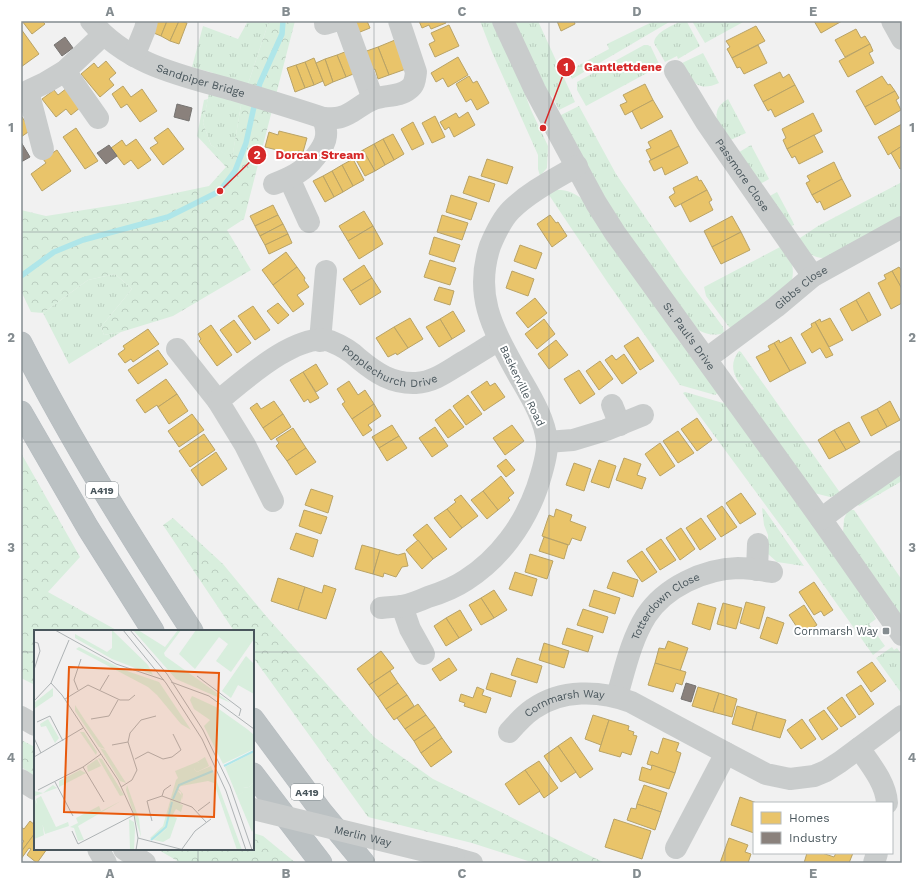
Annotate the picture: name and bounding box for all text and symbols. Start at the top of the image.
text: A [106,4,115,19]
text: B [282,4,291,19]
text: C [458,4,467,19]
text: D [632,4,642,19]
text: E [809,4,817,19]
callout: Gantlettdene [556,55,670,79]
text: 1 [563,60,569,74]
text: Gantlettdene [584,60,662,74]
street label: Sandpiper Bridge [155,61,247,100]
text: 1 [8,120,14,135]
text: 1 [909,120,915,135]
street label: Passmore Close [713,136,772,214]
callout: Dorcan Stream [247,143,372,167]
text: 2 [253,148,261,162]
text: Dorcan Stream [276,148,364,162]
street label: Gibbs Close [772,263,830,312]
street label: St. Paul's Drive [660,300,718,373]
text: 2 [7,330,15,345]
text: 2 [908,330,916,345]
street label: Popplechurch Drive [340,342,439,390]
street label: Baskerville Road [497,343,547,429]
road number: A419 [86,482,118,498]
text: 3 [7,540,15,555]
text: 3 [908,540,916,555]
street label: Totterdown Close [628,570,702,642]
place label: Cornmarsh Way [794,625,878,638]
marker: Cornmarsh Way [881,626,891,636]
inset map [34,630,254,850]
street label: Cornmarsh Way [521,687,606,720]
text: 4 [7,750,16,765]
text: 4 [908,750,917,765]
road number: A419 [291,784,323,800]
legend [753,802,893,854]
text: Homes [789,811,830,825]
street label: Merlin Way [333,823,393,849]
text: Industry [789,831,838,845]
text: A [106,866,115,881]
text: B [282,866,291,881]
text: C [458,866,467,881]
text: D [632,866,642,881]
text: E [809,866,817,881]

